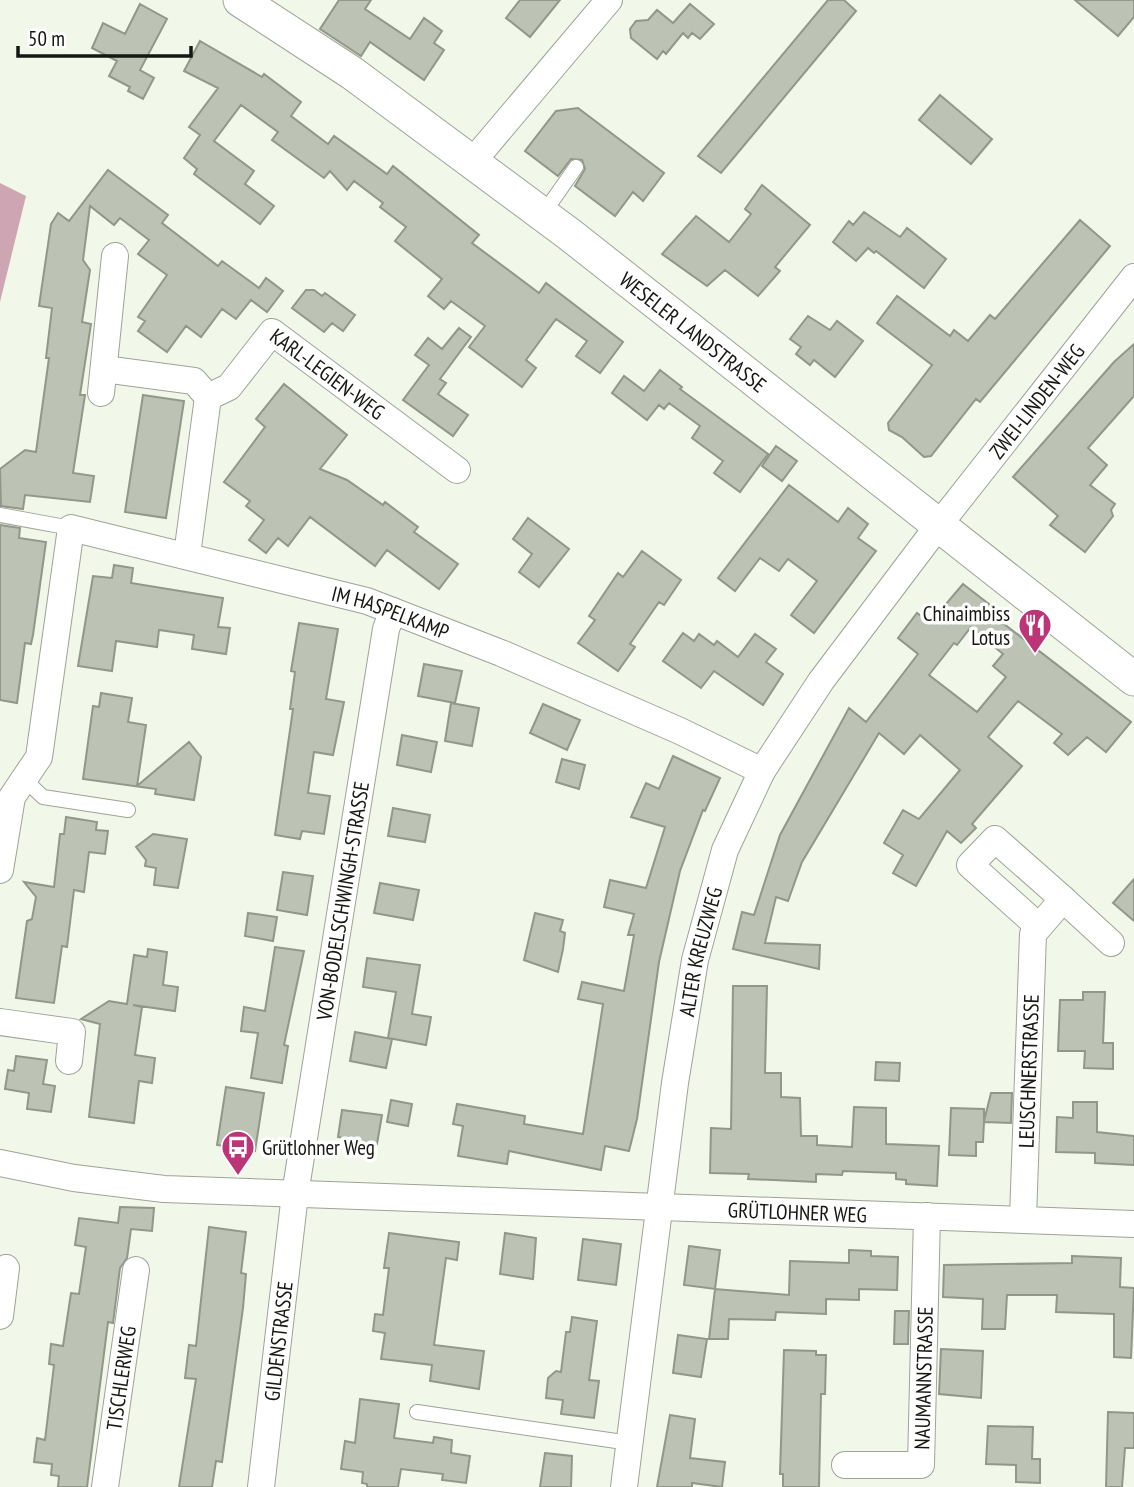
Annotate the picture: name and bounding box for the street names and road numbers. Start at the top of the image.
street label: WESELER LANDSTRASSE [614,266,772,398]
street label: KARL-LEGIEN-WEG [265,322,390,425]
street label: ZWEI-LINDEN-WEG [983,338,1090,464]
street label: IM HASPELKAMP [329,579,453,645]
street label: VON-BODELSCHWINGH-STRASSE [310,779,375,1023]
street label: ALTER KREUZWEG [673,884,728,1018]
street label: LEUSCHNERSTRASSE [1012,994,1044,1148]
street label: GRÜTLOHNER WEG [727,1196,867,1228]
street label: GILDENSTRASSE [258,1280,298,1402]
street label: NAUMANNSTRASSE [908,1306,938,1450]
street label: TISCHLERWEG [100,1324,141,1432]

